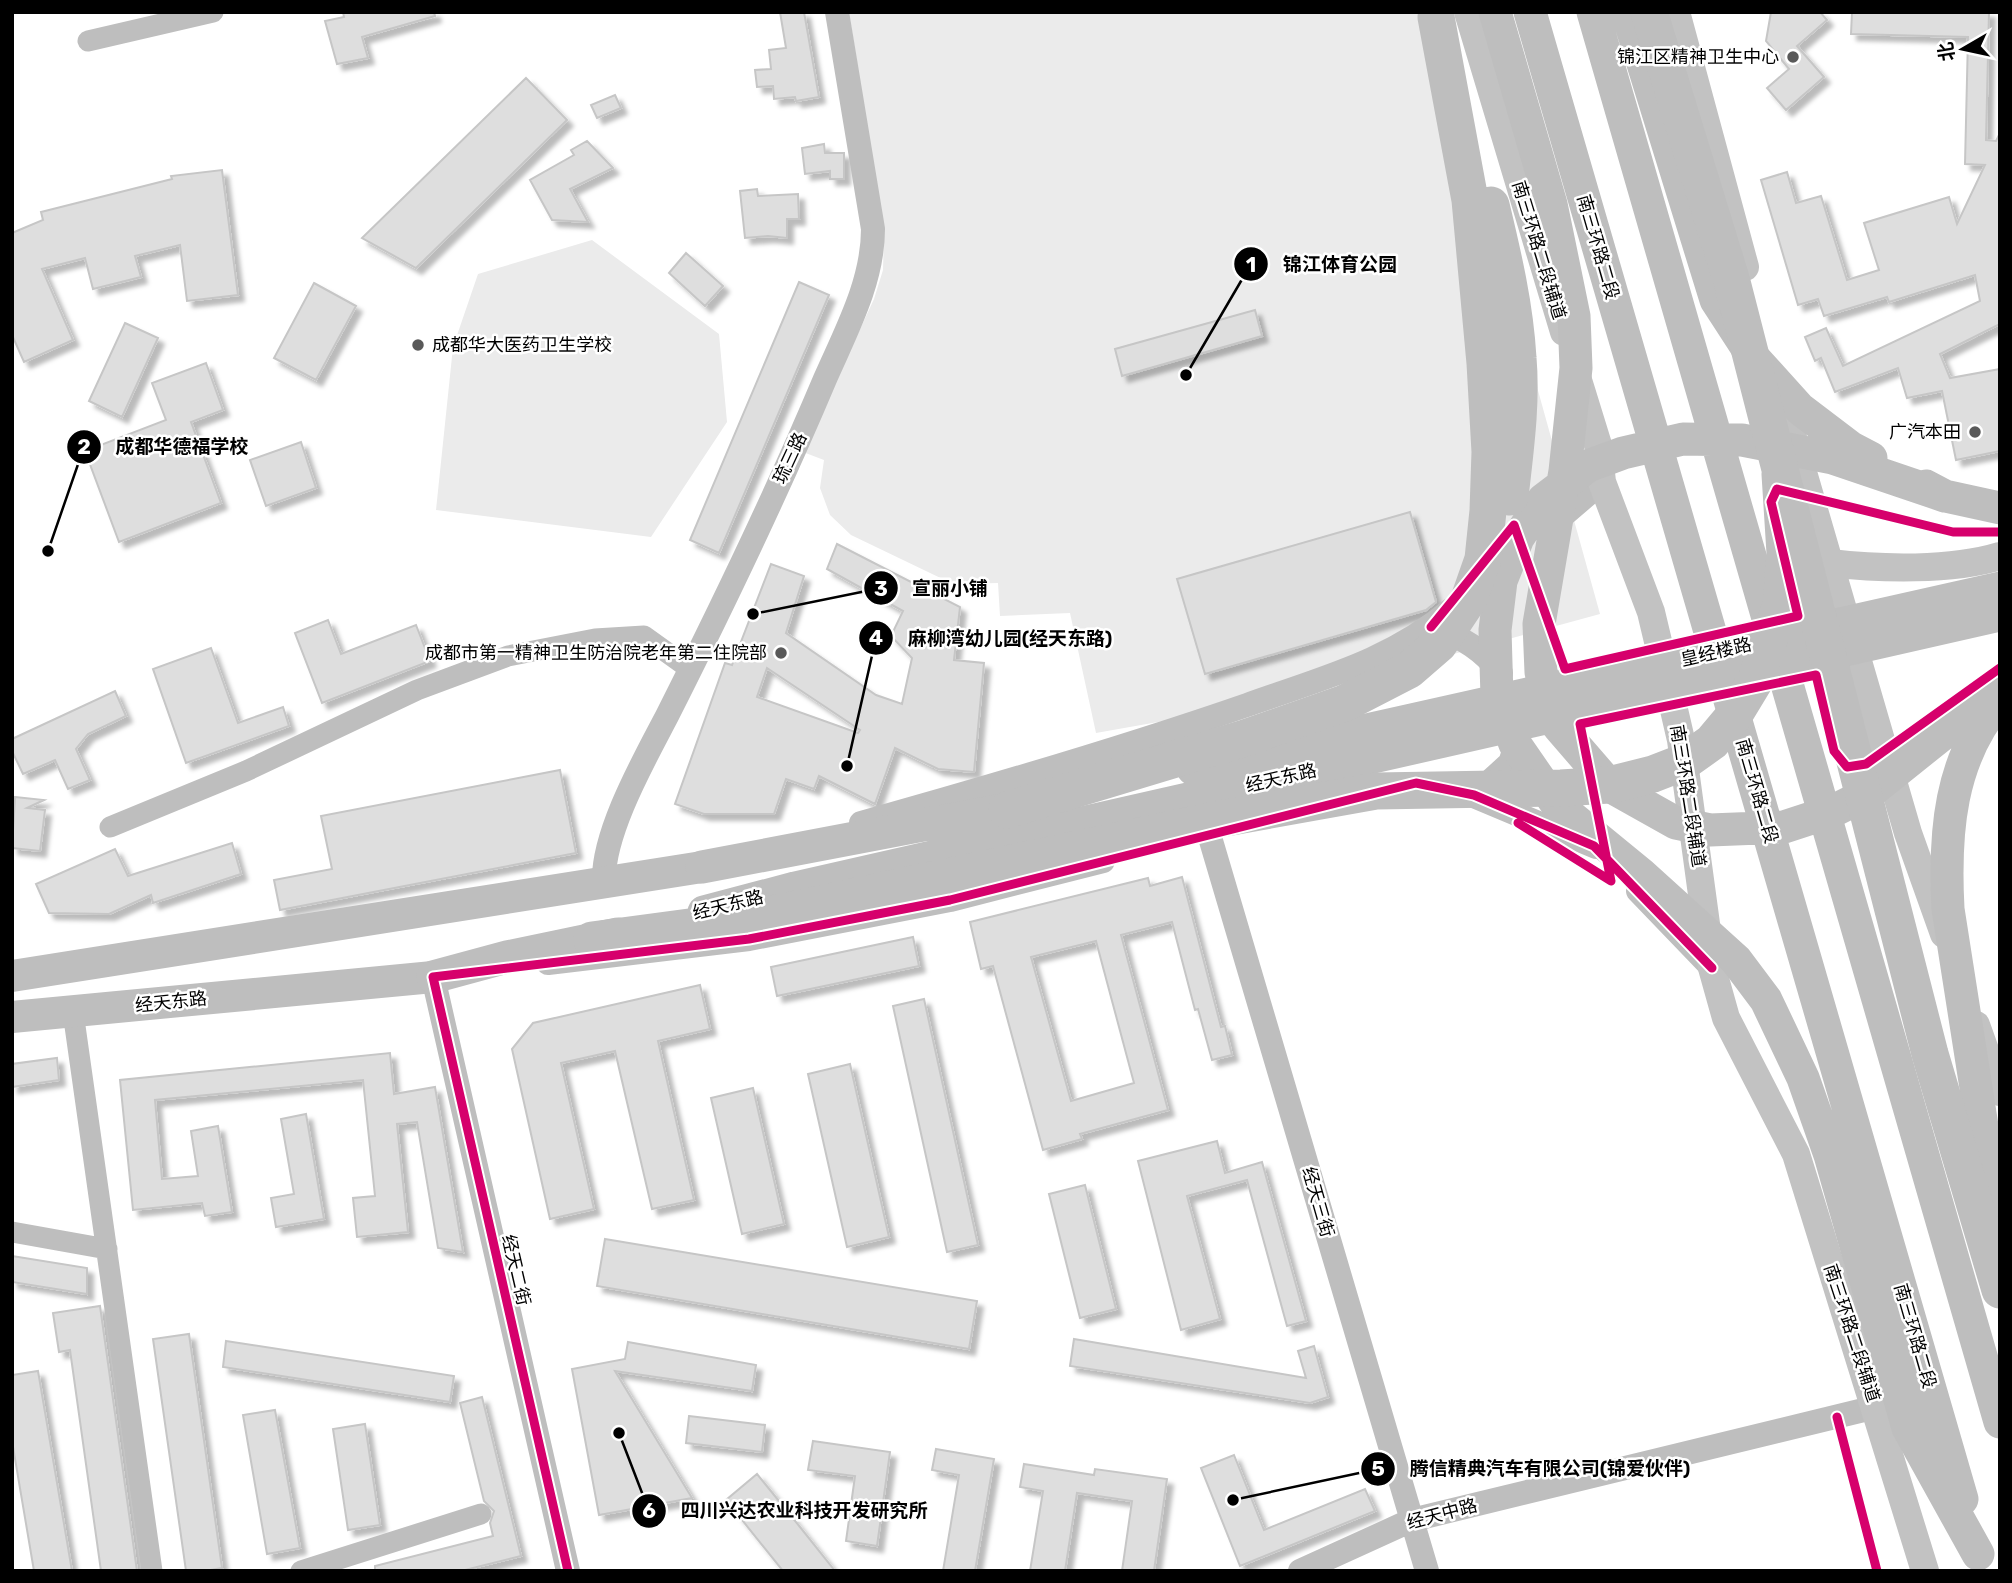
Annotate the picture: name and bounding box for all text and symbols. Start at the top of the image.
north arrow [1928,14,1998,84]
text: 北 [1934,40,1960,63]
place label: 锦江区精神卫生中心 [1617,46,1779,68]
marker: 锦江区精神卫生中心 [1785,49,1801,65]
street label: 南三环路二段辅道 [1507,178,1571,322]
street label: 南三环路二段 [1573,192,1623,302]
callout: 锦江体育公园 [1234,244,1411,284]
text: 1 [1246,252,1256,277]
text: 锦江体育公园 [1283,253,1397,276]
place label: 成都华大医药卫生学校 [432,334,612,356]
marker: 成都华大医药卫生学校 [410,337,426,353]
place label: 广汽本田 [1889,421,1961,443]
marker: 广汽本田 [1967,424,1983,440]
callout: 成都华德福学校 [66,427,262,467]
street label: 琉三路 [769,429,811,487]
text: 2 [77,434,91,459]
text: 成都华德福学校 [115,435,249,458]
callout: 宣丽小铺 [863,568,1002,608]
text: 3 [874,576,888,601]
text: 宣丽小铺 [912,577,988,600]
callout: 麻柳湾幼儿园(经天东路) [858,618,1126,658]
text: 4 [869,625,883,650]
text: 麻柳湾幼儿园(经天东路) [908,627,1112,650]
street label: 皇经楼路 [1678,633,1754,671]
place label: 成都市第一精神卫生防治院老年第二住院部 [425,642,767,664]
marker: 成都市第一精神卫生防治院老年第二住院部 [773,645,789,661]
street label: 南三环路二段辅道 [1666,723,1710,869]
street label: 南三环路二段 [1732,736,1782,846]
street label: 经天东路 [1243,759,1319,797]
street label: 经天东路 [690,886,766,924]
street label: 经天东路 [134,987,208,1017]
street label: 经天三街 [1298,1164,1338,1240]
street label: 经天二街 [497,1232,535,1308]
street label: 南三环路二段辅道 [1819,1261,1885,1405]
street label: 南三环路二段 [1890,1281,1940,1391]
callout: 腾信精典汽车有限公司(锦爱伙伴) [1361,1449,1704,1489]
text: 5 [1371,1456,1385,1481]
text: 腾信精典汽车有限公司(锦爱伙伴) [1410,1457,1690,1480]
callout: 四川兴达农业科技开发研究所 [631,1491,941,1531]
street label: 经天中路 [1404,1494,1480,1534]
text: 6 [642,1498,656,1523]
text: 四川兴达农业科技开发研究所 [680,1499,928,1522]

